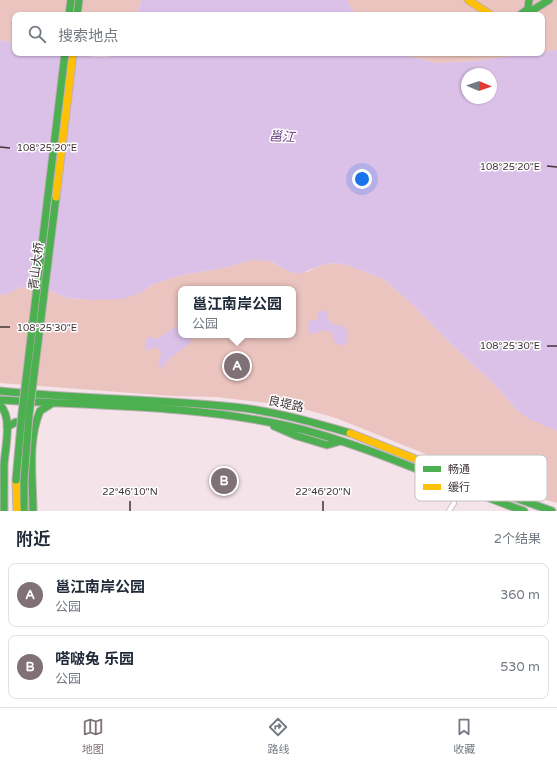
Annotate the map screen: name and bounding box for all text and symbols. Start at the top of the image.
search box [12,12,545,56]
icon: search [26,23,48,45]
text: 搜索地点 [58,27,118,45]
north arrow [461,68,497,104]
water label: 邕江 [269,128,297,146]
text: 108°25'20"E [17,142,77,154]
text: 108°25'20"E [480,161,540,173]
your location [352,169,372,189]
street label: 青山大桥 [26,241,46,291]
popup [178,286,296,338]
text: 邕江南岸公园 [192,295,282,313]
text: 公园 [192,316,218,332]
text: 108°25'30"E [17,322,77,334]
text: 108°25'30"E [480,340,540,352]
pin: A [224,351,250,381]
street label: 良堤路 [267,393,305,415]
legend [415,455,547,501]
text: 畅通 [448,463,470,476]
pin: B [211,466,237,496]
text: 缓行 [448,481,470,494]
text: 22°46'10"N [102,486,158,498]
text: 22°46'20"N [295,486,351,498]
text: 附近 [16,529,50,550]
text: 2个结果 [494,531,541,547]
text: 邕江南岸公园 [55,578,145,596]
text: A [25,587,35,603]
text: 360 m [500,587,540,603]
text: 公园 [55,599,81,615]
text: 嗒啵兔 乐园 [55,650,134,668]
text: B [25,659,35,675]
text: 530 m [500,659,540,675]
text: 公园 [55,671,81,687]
tab: 地图 [82,716,104,756]
tab: 路线 [267,716,289,756]
tab: 收藏 [453,716,475,756]

